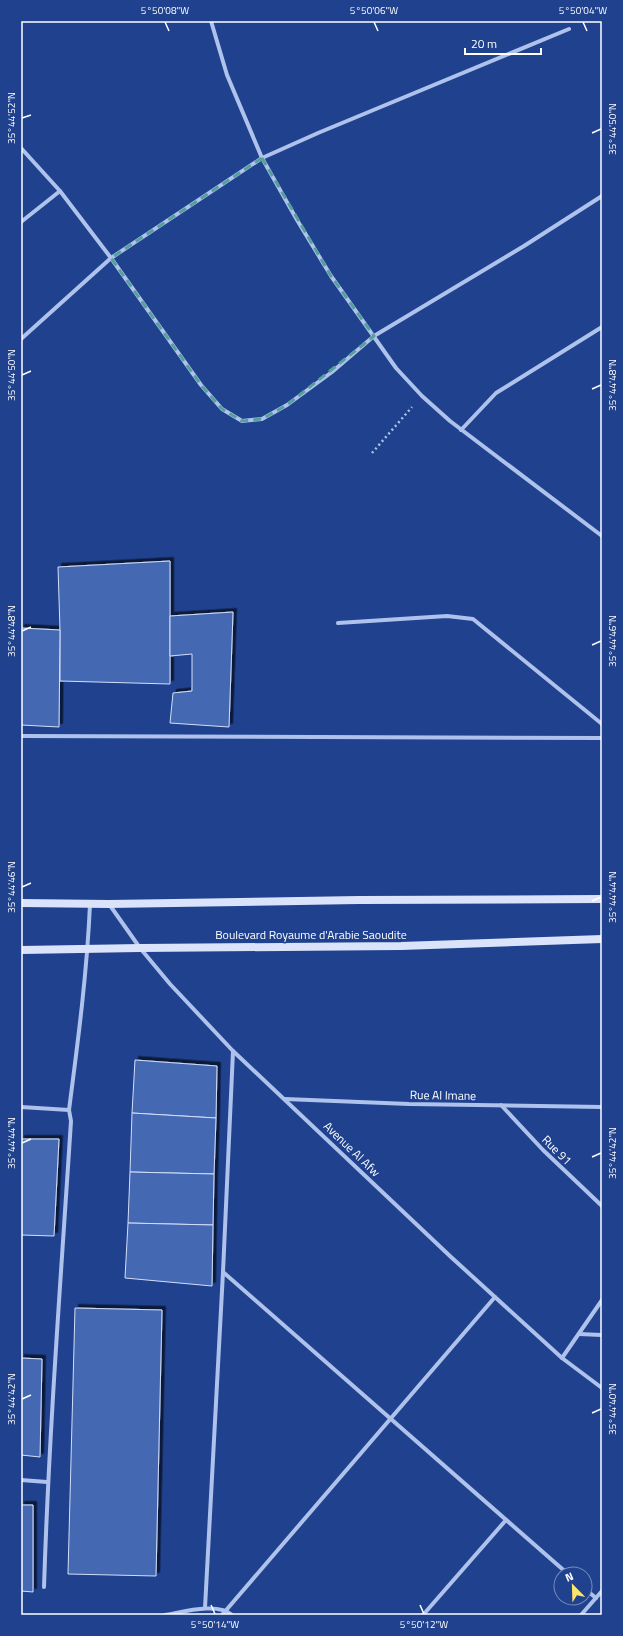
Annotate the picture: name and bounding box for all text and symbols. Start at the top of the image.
text: 5°50'08"W [141,3,189,18]
text: 5°50'06"W [350,3,398,18]
text: 5°50'04"W [559,3,607,18]
scale bar [465,30,541,56]
text: 20 m [471,34,497,53]
text: 35°44'52"N [4,92,19,144]
text: 35°44'50"N [605,103,620,155]
text: 35°44'50"N [4,349,19,401]
text: 35°44'48"N [605,359,620,411]
text: 35°44'48"N [4,605,19,657]
text: 35°44'46"N [605,615,620,667]
text: 35°44'46"N [4,861,19,913]
text: 35°44'44"N [605,871,620,923]
street label: Boulevard Royaume d'Arabie Saoudite [215,925,407,944]
street label: Rue Al Imane [410,1085,476,1105]
text: 35°44'44"N [4,1117,19,1169]
street label: Avenue Al Afw [319,1117,385,1181]
text: 35°44'42"N [605,1127,620,1179]
street label: Rue 91 [538,1131,576,1169]
text: 35°44'42"N [4,1373,19,1425]
text: 35°44'40"N [605,1383,620,1435]
north arrow [553,1566,593,1606]
text: N [562,1568,576,1586]
text: 5°50'14"W [191,1617,239,1632]
text: 5°50'12"W [400,1617,448,1632]

